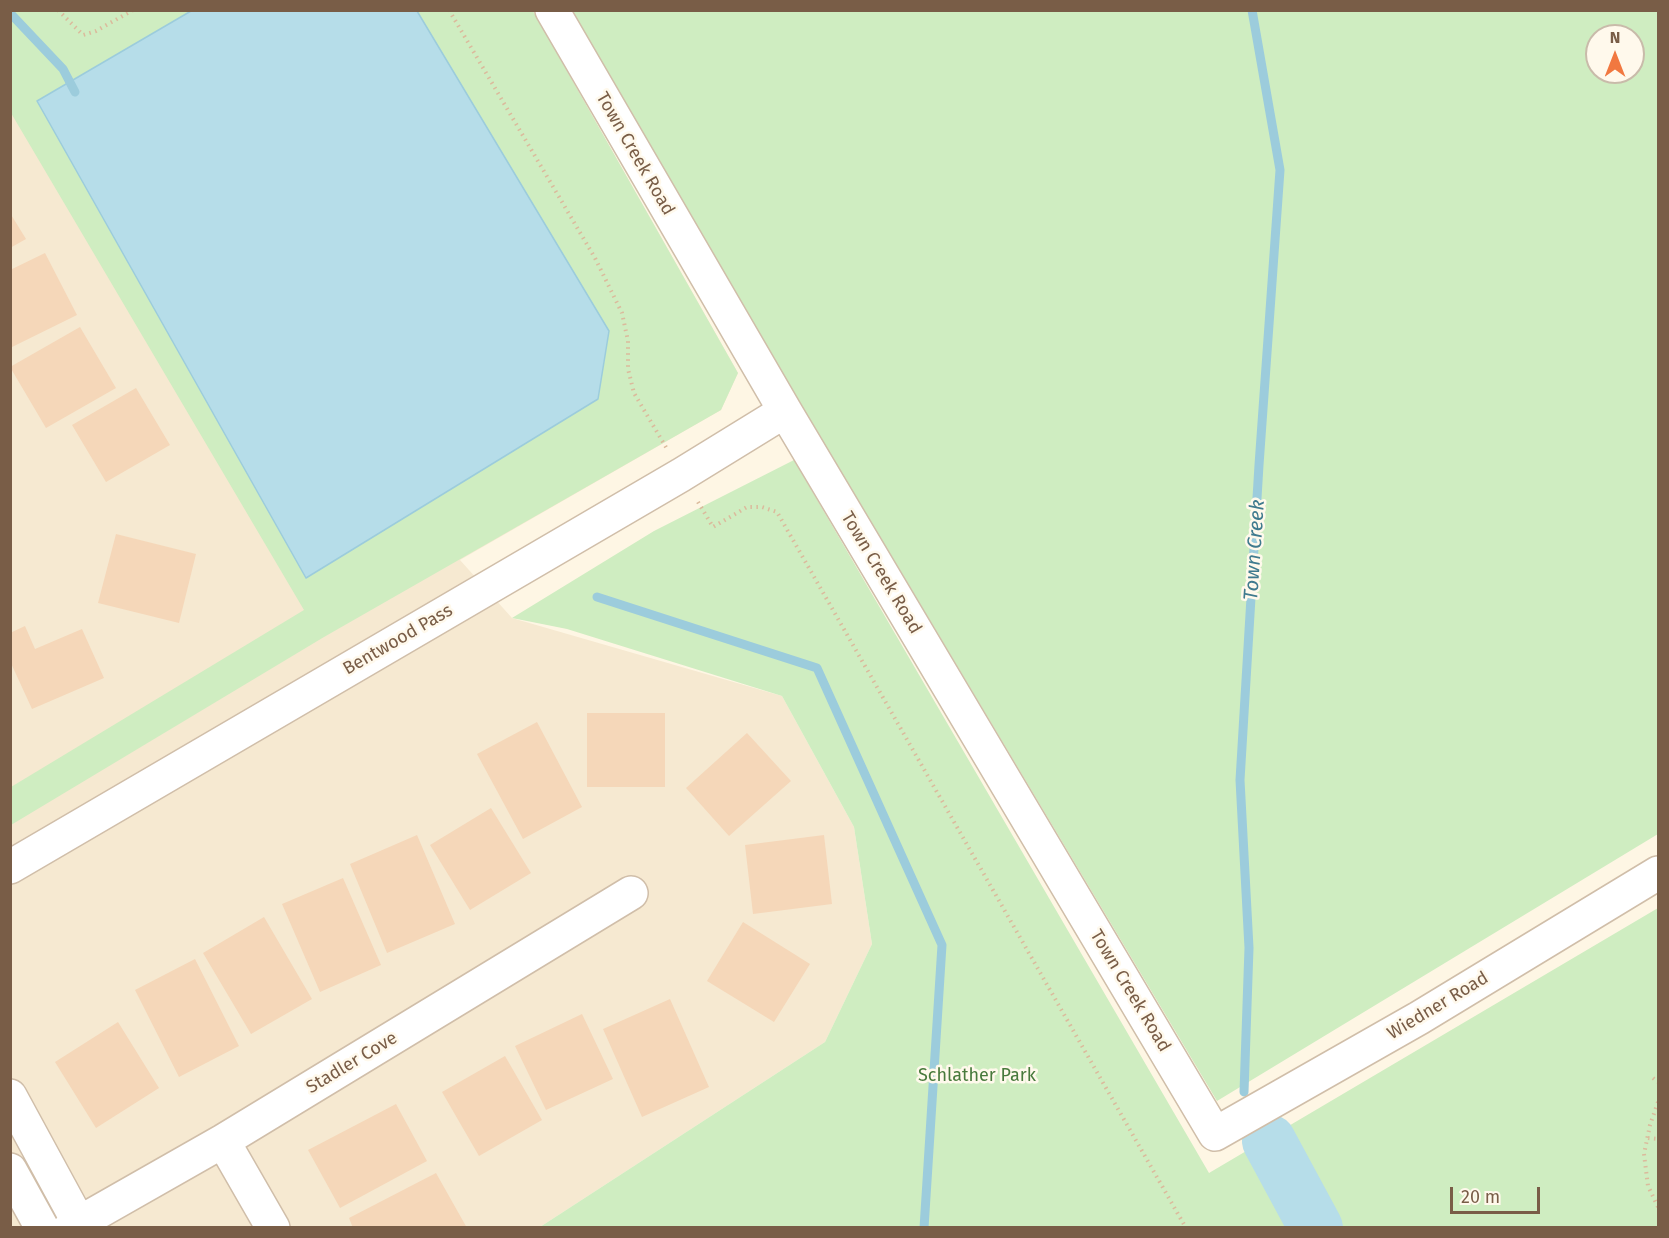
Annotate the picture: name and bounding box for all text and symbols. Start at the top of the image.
north arrow [1585,24,1645,84]
text: N [1610,28,1620,47]
street label: Town Creek Road [591,89,679,219]
water label: Town Creek [1240,499,1270,601]
street label: Town Creek Road [836,508,926,638]
street label: Bentwood Pass [339,600,457,680]
street label: Town Creek Road [1085,926,1175,1056]
street label: Wiedner Road [1384,967,1492,1045]
street label: Stadler Cove [303,1027,401,1099]
park label: Schlather Park [918,1065,1036,1087]
scale bar [1453,1175,1543,1213]
text: 20 m [1461,1186,1500,1208]

